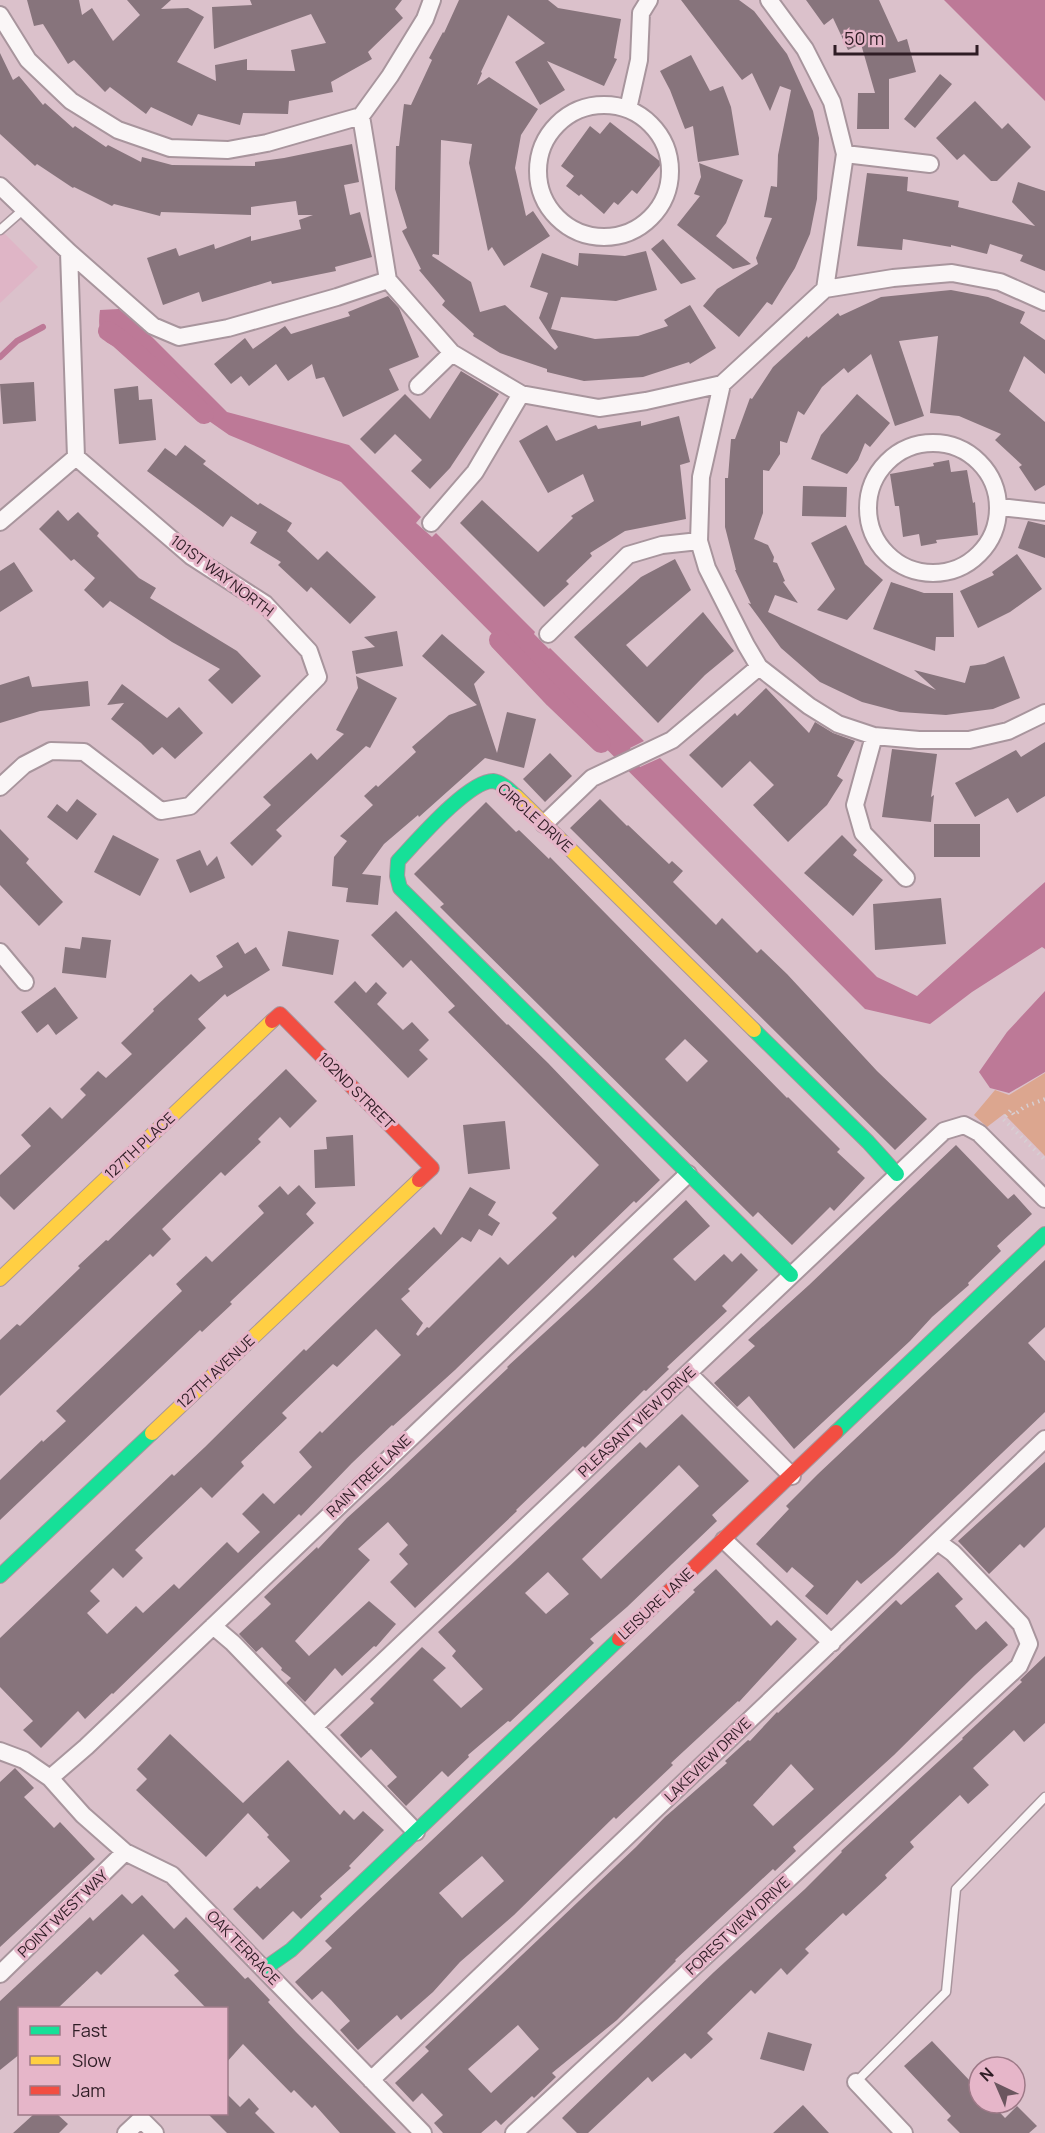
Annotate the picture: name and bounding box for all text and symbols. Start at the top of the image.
scale bar [835,18,978,56]
text: 50 m [844,26,884,50]
street label: 101ST WAY NORTH [167,530,278,621]
street label: CIRCLE DRIVE [493,778,577,857]
street label: 102ND STREET [313,1048,399,1134]
street label: 127TH PLACE [100,1107,179,1184]
street label: 127TH AVENUE [172,1330,259,1413]
street label: PLEASANT VIEW DRIVE [573,1362,700,1482]
street label: RAIN TREE LANE [322,1430,416,1521]
street label: LEISURE LANE [613,1563,698,1644]
street label: LAKEVIEW DRIVE [660,1713,756,1807]
street label: POINT WEST WAY [13,1865,113,1962]
street label: FOREST VIEW DRIVE [681,1872,794,1980]
street label: OAK TERRACE [202,1906,284,1990]
legend [18,2007,228,2115]
text: Fast [72,2018,107,2042]
text: Slow [72,2048,112,2072]
north arrow [967,2055,1027,2115]
text: N [975,2062,998,2086]
text: Jam [72,2078,106,2102]

